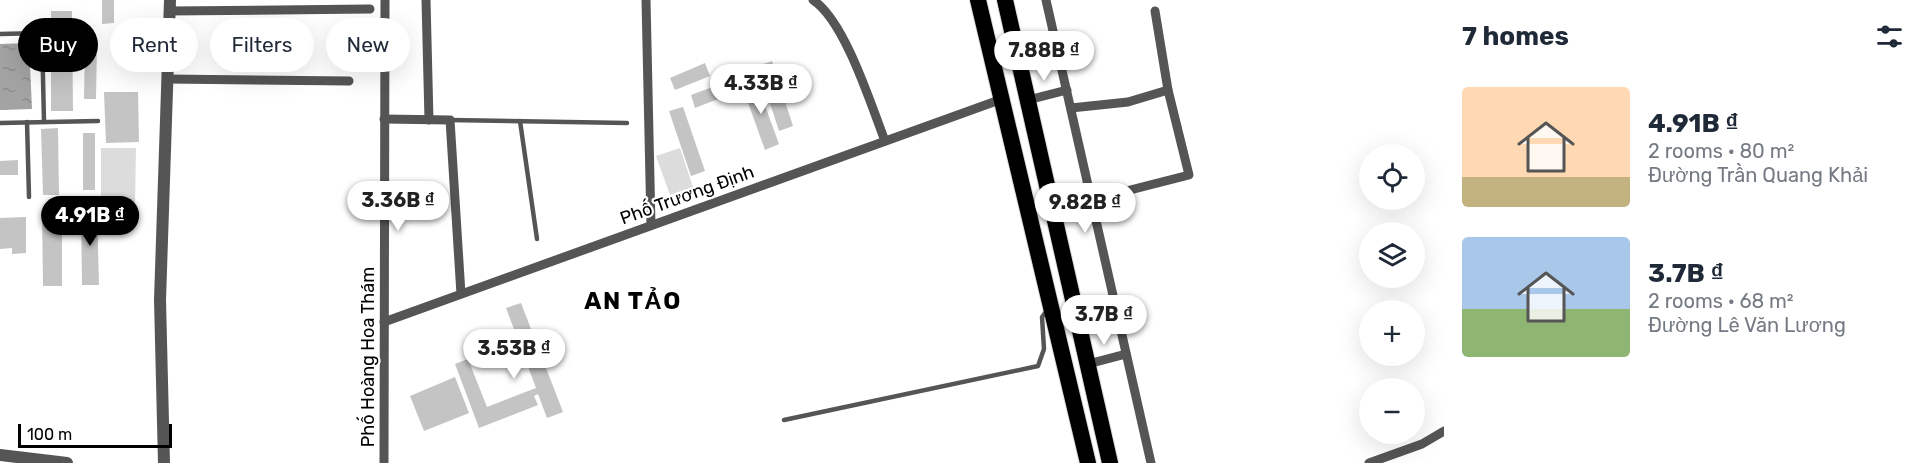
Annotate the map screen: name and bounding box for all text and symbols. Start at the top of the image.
chip: Buy [18,18,98,72]
chip: Rent [110,18,198,72]
chip: Filters [210,18,314,72]
chip: New [326,18,410,72]
icon: filters [1873,20,1906,53]
text: 7 homes [1462,21,1569,52]
pin: 7.88B ₫ [989,31,1099,82]
text: 7.88B ₫ [1008,38,1080,62]
pin: 4.33B ₫ [706,64,816,115]
text: 4.33B ₫ [724,71,798,95]
text: 4.91B ₫ [1648,108,1739,139]
icon: home [1510,111,1582,183]
text: 2 rooms · 80 m² [1648,139,1794,163]
map controls [1359,144,1425,444]
button: locate [1359,144,1425,210]
street label: Phố Trương Định [617,160,757,229]
text: Đường Trần Quang Khải [1648,163,1868,187]
pin: 3.36B ₫ [343,181,453,232]
pin: 9.82B ₫ [1030,183,1140,234]
text: 3.36B ₫ [361,188,435,212]
text: 9.82B ₫ [1049,190,1121,214]
pin: 4.91B ₫ [35,196,145,247]
text: 4.91B ₫ [55,203,125,227]
button: layers [1359,222,1425,288]
text: 3.7B ₫ [1648,258,1724,289]
icon: home [1510,261,1582,333]
street label: Phố Hoàng Hoa Thám [356,267,379,447]
district label: AN TẢO [584,286,682,315]
text: 2 rooms · 68 m² [1648,289,1794,313]
pin: 3.7B ₫ [1055,295,1153,346]
button: + [1359,300,1425,366]
text: 3.7B ₫ [1075,302,1133,326]
text: Đường Lê Văn Lương [1648,313,1846,337]
pin: 3.53B ₫ [459,329,569,380]
text: 3.53B ₫ [477,336,551,360]
button: − [1359,378,1425,444]
scale bar [18,421,172,448]
text: 100 m [27,425,72,444]

